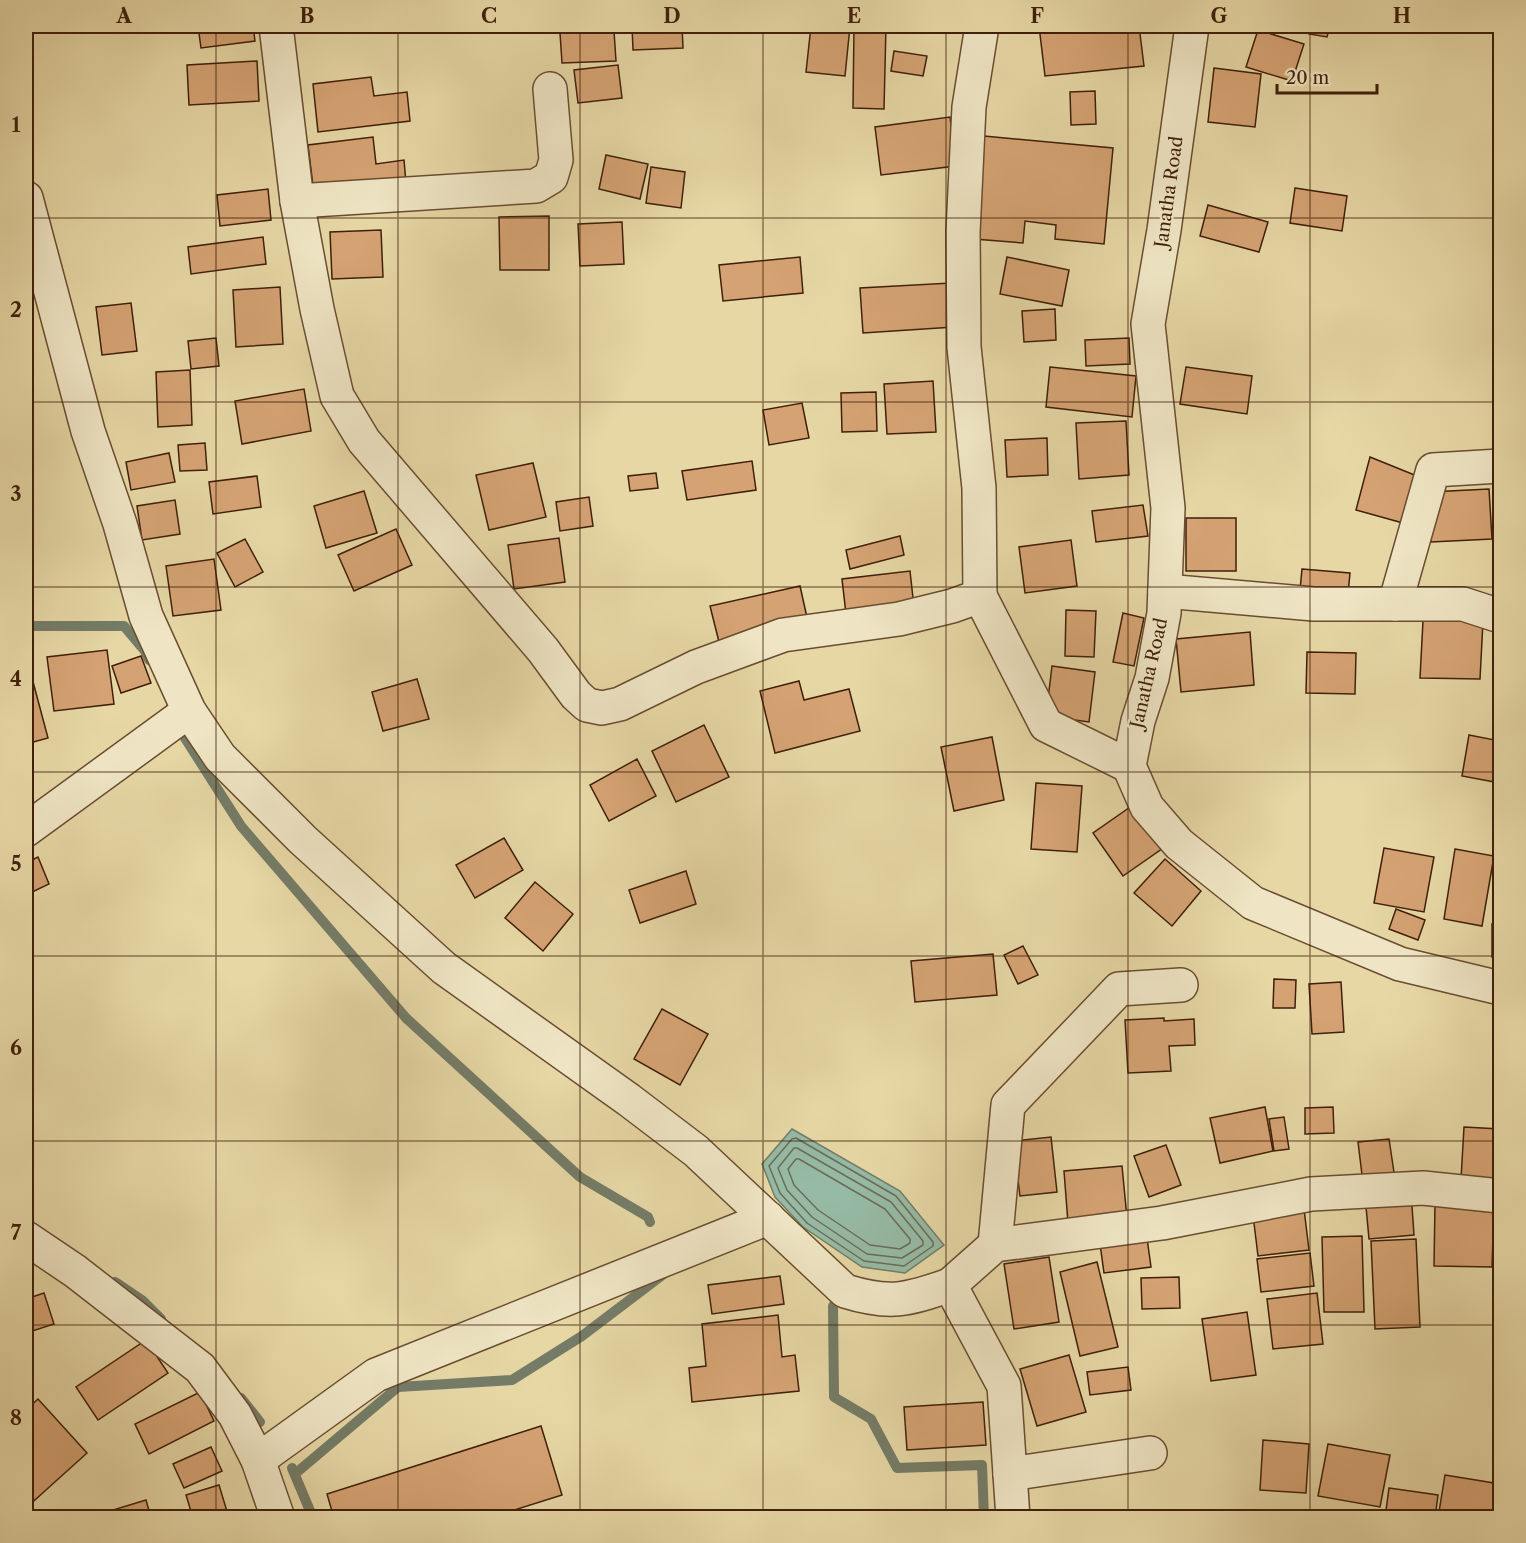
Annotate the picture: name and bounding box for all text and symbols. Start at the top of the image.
text: A [115,4,132,28]
text: B [300,4,315,28]
text: C [481,4,497,28]
text: D [663,4,681,28]
text: E [847,4,861,28]
text: F [1030,4,1044,28]
text: G [1211,4,1228,28]
text: H [1393,4,1411,28]
scale bar [1277,57,1378,95]
text: 20 m [1286,67,1330,89]
text: 1 [12,113,21,137]
street label: Janatha Road [1150,135,1188,252]
text: 2 [10,298,22,322]
text: 3 [10,482,22,506]
street label: Janatha Road [1125,616,1172,733]
text: 4 [10,667,22,691]
text: 5 [10,852,22,876]
text: 6 [10,1036,22,1060]
text: 7 [11,1221,22,1245]
text: 8 [10,1406,22,1430]

